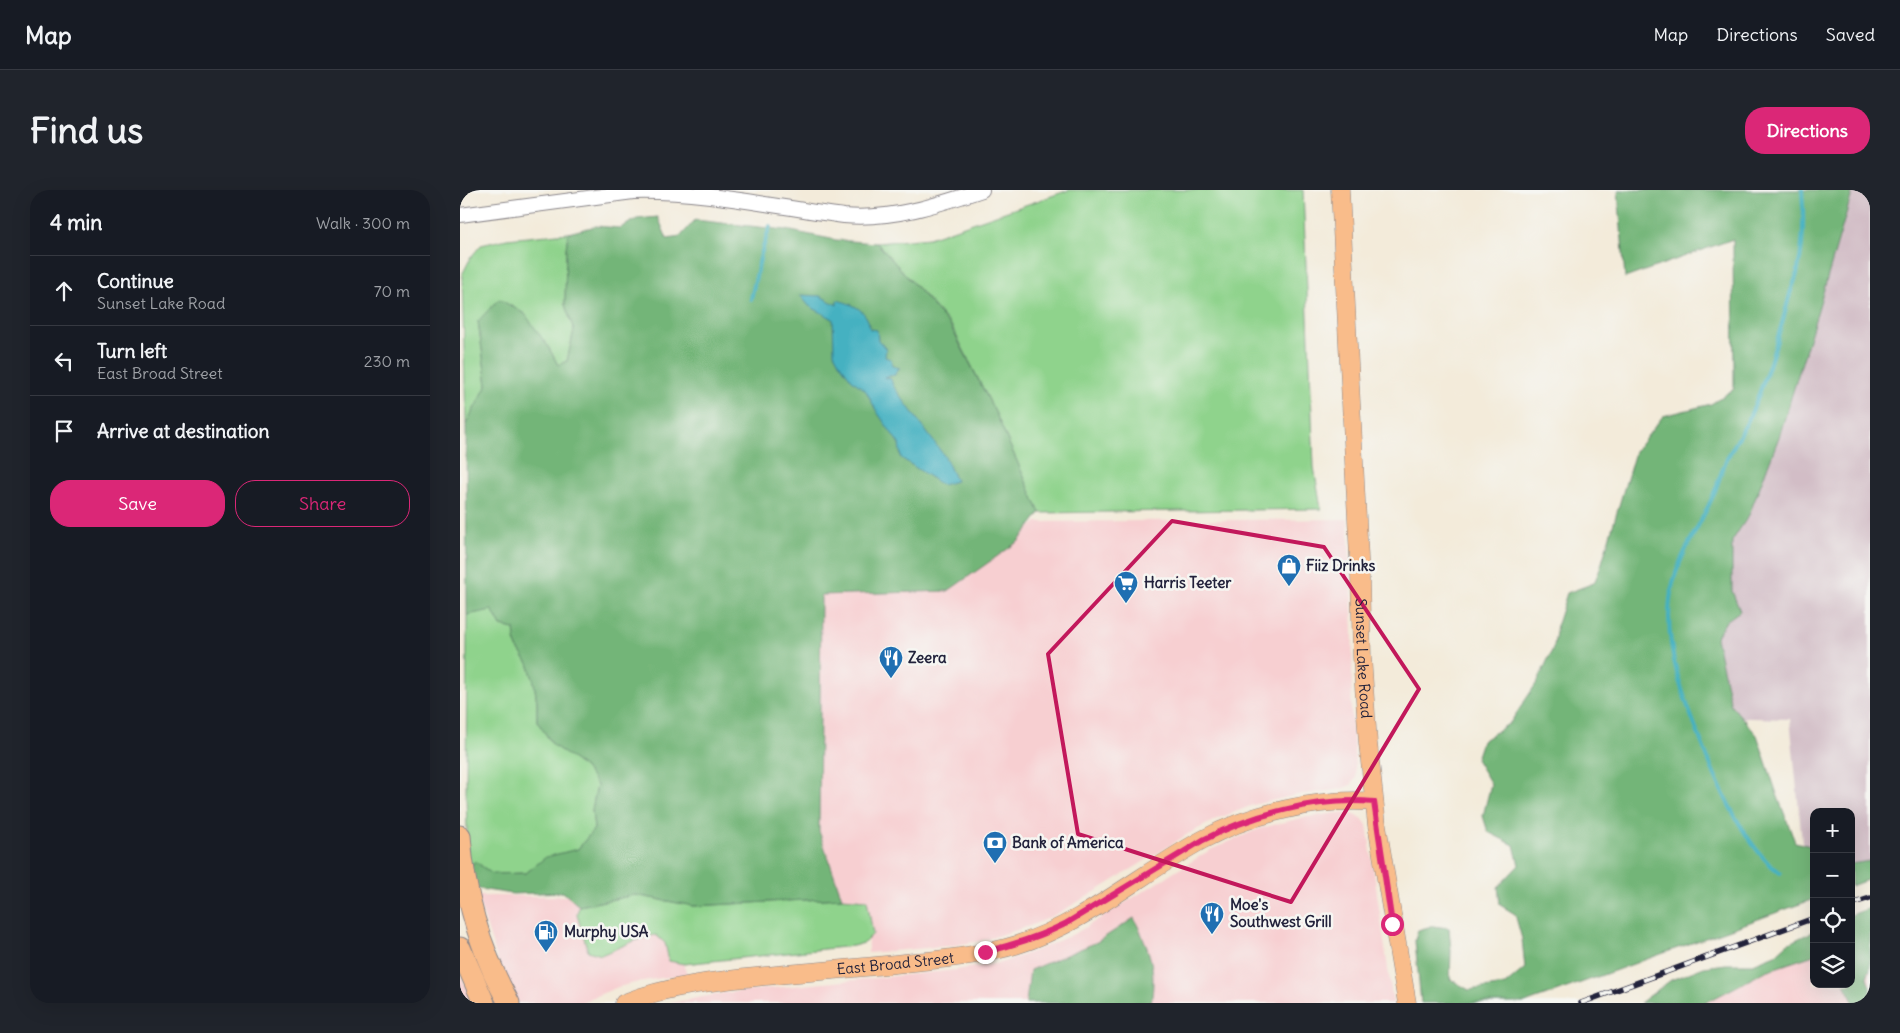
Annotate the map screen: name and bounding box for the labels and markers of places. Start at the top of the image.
shop icon: Fiiz Drinks [1276,553,1302,587]
place label: Fiiz Drinks [1306,556,1375,575]
supermarket icon: Harris Teeter [1113,570,1139,604]
place label: Harris Teeter [1144,573,1232,592]
restaurant icon: Zeera [878,645,904,679]
place label: Zeera [908,648,947,667]
bank icon: Bank of America [982,830,1008,864]
place label: Bank of America [1012,833,1124,852]
place label: Moe's Southwest Grill [1230,895,1332,931]
restaurant icon: Moe's Southwest Grill [1199,901,1225,935]
fuel station icon: Murphy USA [533,919,559,953]
place label: Murphy USA [564,922,649,942]

